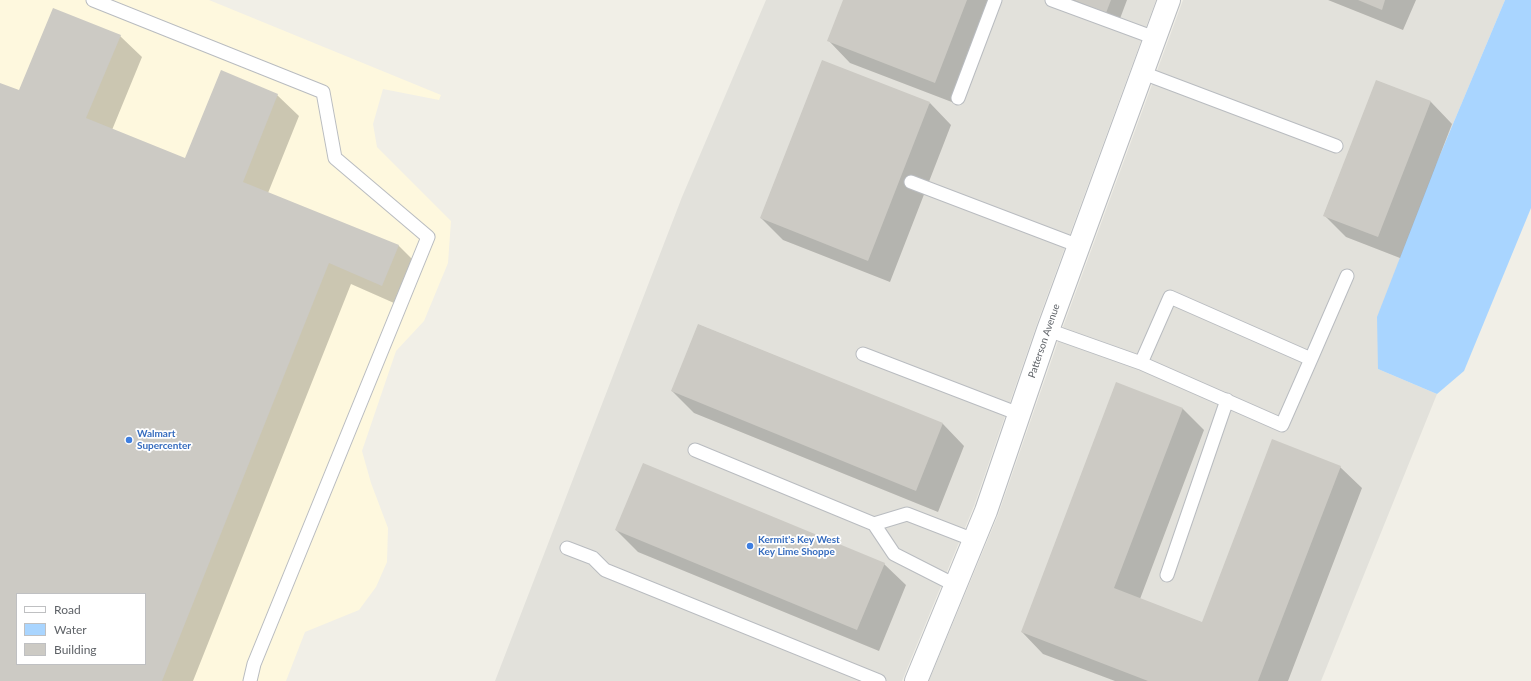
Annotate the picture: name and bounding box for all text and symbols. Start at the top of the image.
street label: Patterson Avenue [1026,302,1062,380]
place label: Walmart Supercenter [137,428,191,452]
marker: Walmart Supercenter [124,435,134,445]
place label: Kermit's Key West Key Lime Shoppe [758,534,840,558]
marker: Kermit's Key West Key Lime Shoppe [745,541,755,551]
legend [16,593,146,665]
text: Road [54,602,81,617]
text: Water [54,622,87,637]
text: Building [54,642,97,657]

